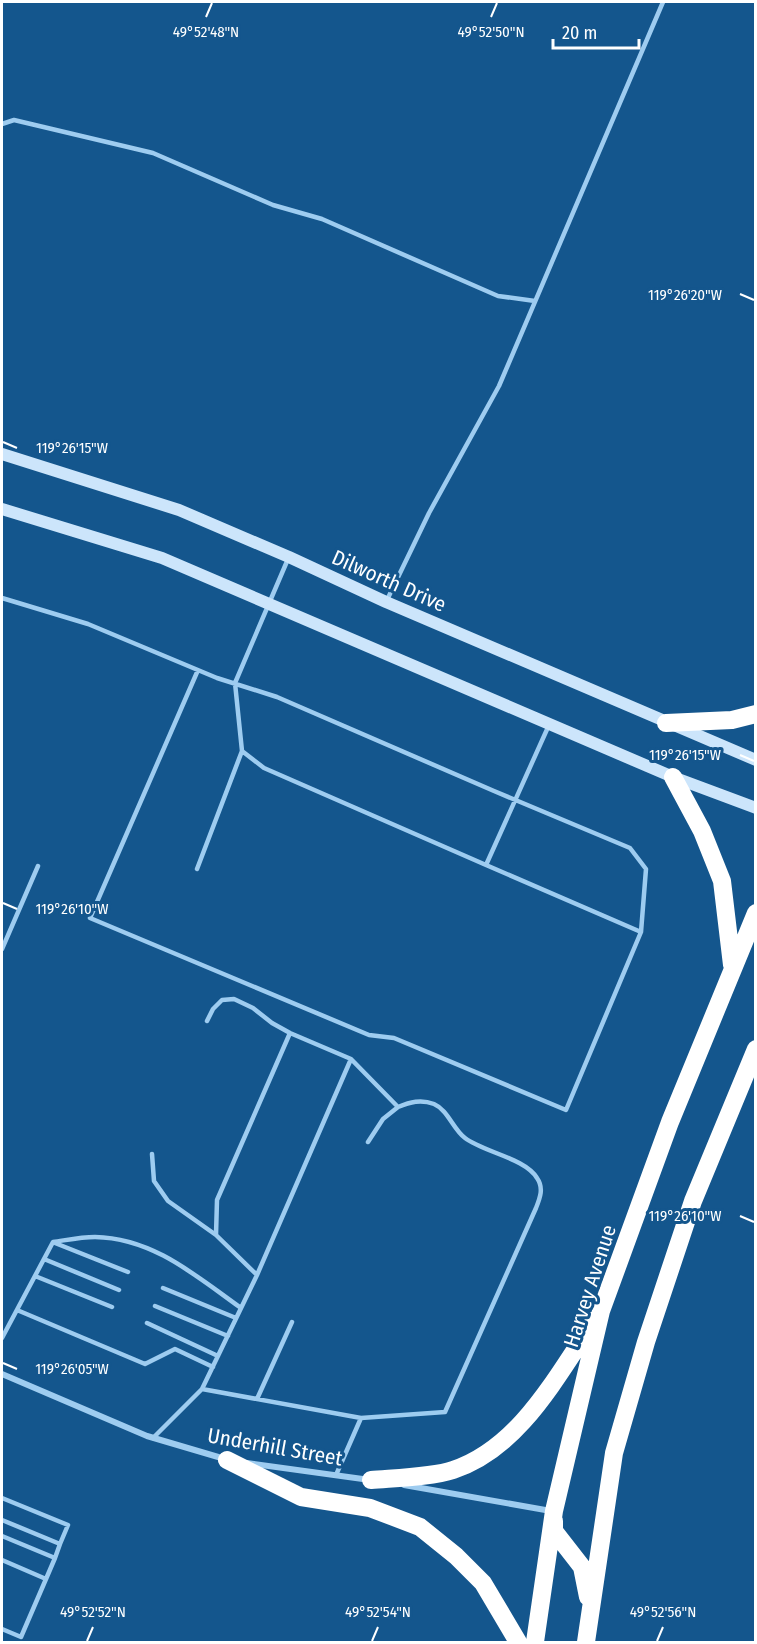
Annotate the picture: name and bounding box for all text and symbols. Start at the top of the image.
scale bar [553,12,638,50]
text: 20 m [562,22,597,44]
text: 49°52'48"N [173,23,239,41]
text: 49°52'50"N [457,23,525,41]
text: 119°26'20"W [648,286,722,304]
text: 119°26'15"W [36,439,108,457]
street label: Dilworth Drive [328,544,450,618]
text: 119°26'15"W [649,746,721,764]
text: 119°26'10"W [35,900,109,918]
text: 119°26'10"W [648,1207,722,1225]
street label: Harvey Avenue [558,1221,622,1351]
text: 119°26'05"W [35,1360,109,1378]
street label: Underhill Street [206,1422,345,1472]
text: 49°52'52"N [60,1603,126,1621]
text: 49°52'54"N [345,1603,411,1621]
text: 49°52'56"N [630,1603,696,1621]

